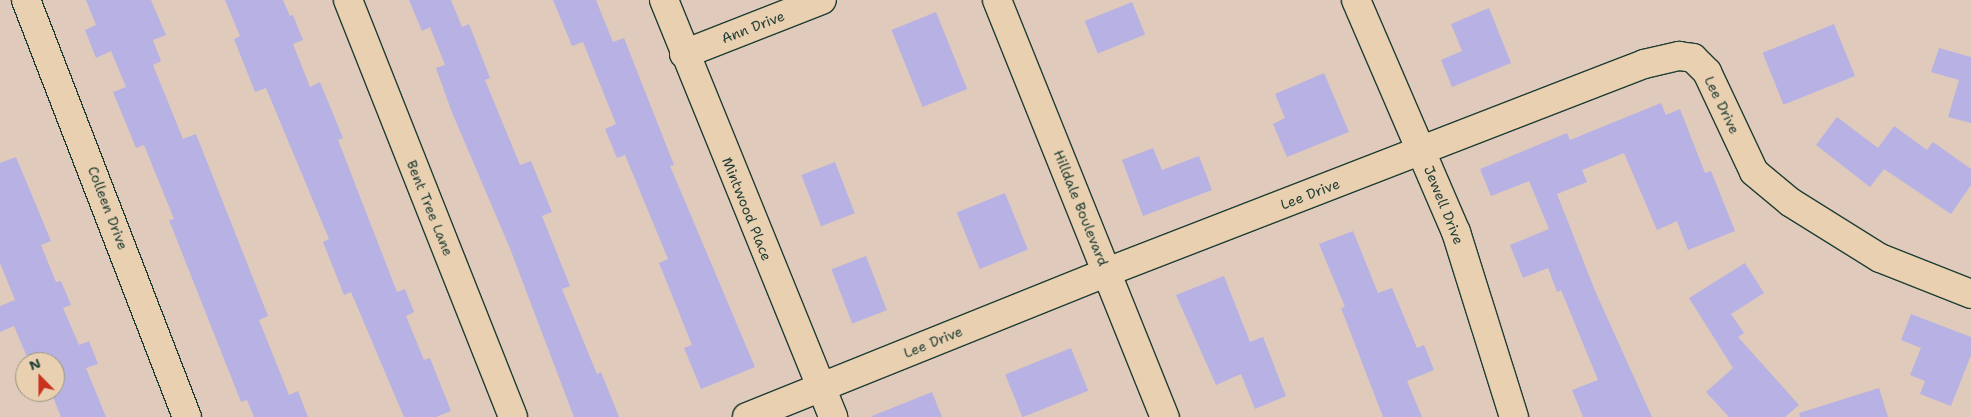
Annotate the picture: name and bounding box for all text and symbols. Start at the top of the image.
street label: Ann Drive [719,7,787,47]
street label: Lee Drive [1701,73,1743,137]
street label: Hilldale Boulevard [1050,147,1112,269]
street label: Mintwood Place [719,155,775,263]
street label: Bent Tree Lane [403,158,457,258]
street label: Jewell Drive [1421,163,1467,247]
street label: Colleen Drive [84,164,132,252]
street label: Lee Drive [1278,175,1342,213]
street label: Lee Drive [901,323,965,361]
north arrow [15,352,65,402]
text: N [26,354,43,374]

